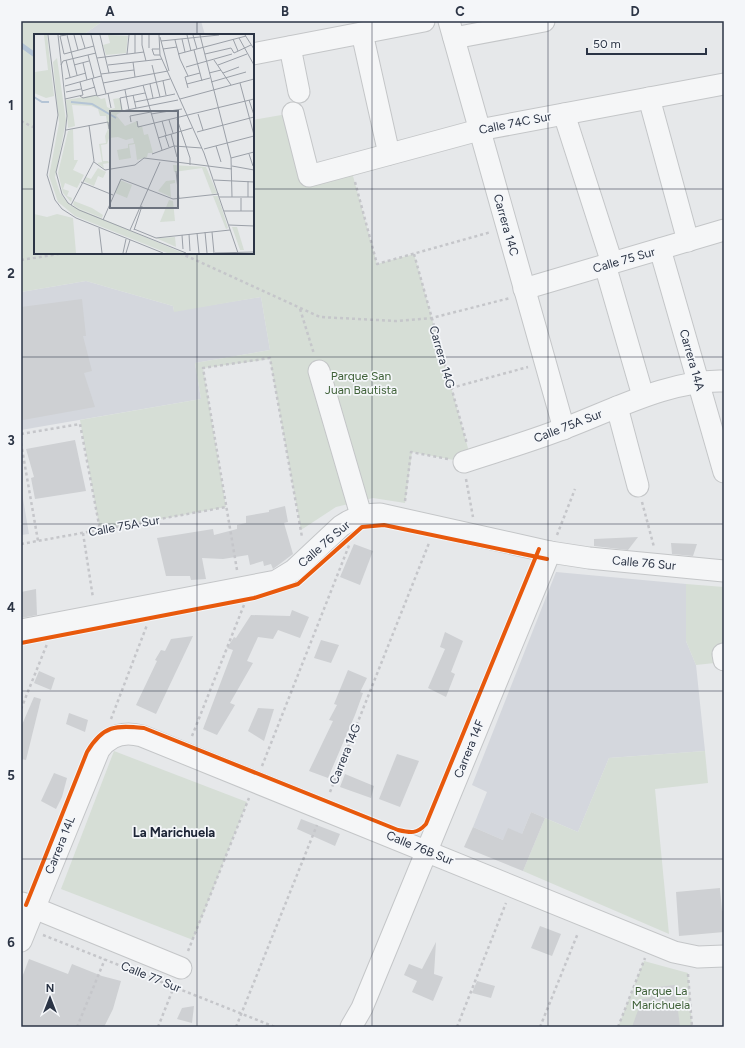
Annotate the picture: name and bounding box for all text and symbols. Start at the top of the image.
text: A [105,4,115,19]
text: B [281,4,289,19]
text: C [455,4,465,19]
text: D [630,4,640,19]
scale bar [587,30,706,56]
inset map [34,34,254,254]
text: 50 m [593,37,621,51]
text: 1 [8,98,14,113]
street label: Calle 74C Sur [478,109,552,137]
street label: Carrera 14C [491,192,522,258]
street label: Calle 75 Sur [591,244,657,276]
text: 2 [7,266,15,281]
street label: Carrera 14G [426,324,458,390]
street label: Carrera 14A [677,328,707,392]
park label: Parque San Juan Bautista [325,369,397,397]
street label: Calle 75A Sur [532,407,604,445]
text: 3 [7,433,15,448]
street label: Calle 75A Sur [87,513,161,539]
street label: Calle 76 Sur [295,518,353,570]
street label: Calle 76 Sur [612,553,676,573]
text: 4 [7,600,15,615]
street label: Carrera 14F [451,717,487,780]
street label: Carrera 14G [327,722,363,786]
text: 5 [7,768,15,783]
street label: Carrera 14L [42,813,78,876]
district label: La Marichuela [133,825,215,840]
street label: Calle 76B Sur [384,828,456,868]
text: 6 [7,935,15,950]
street label: Calle 77 Sur [119,959,183,995]
north arrow [30,978,70,1018]
text: N [46,982,54,995]
park label: Parque La Marichuela [632,984,690,1012]

